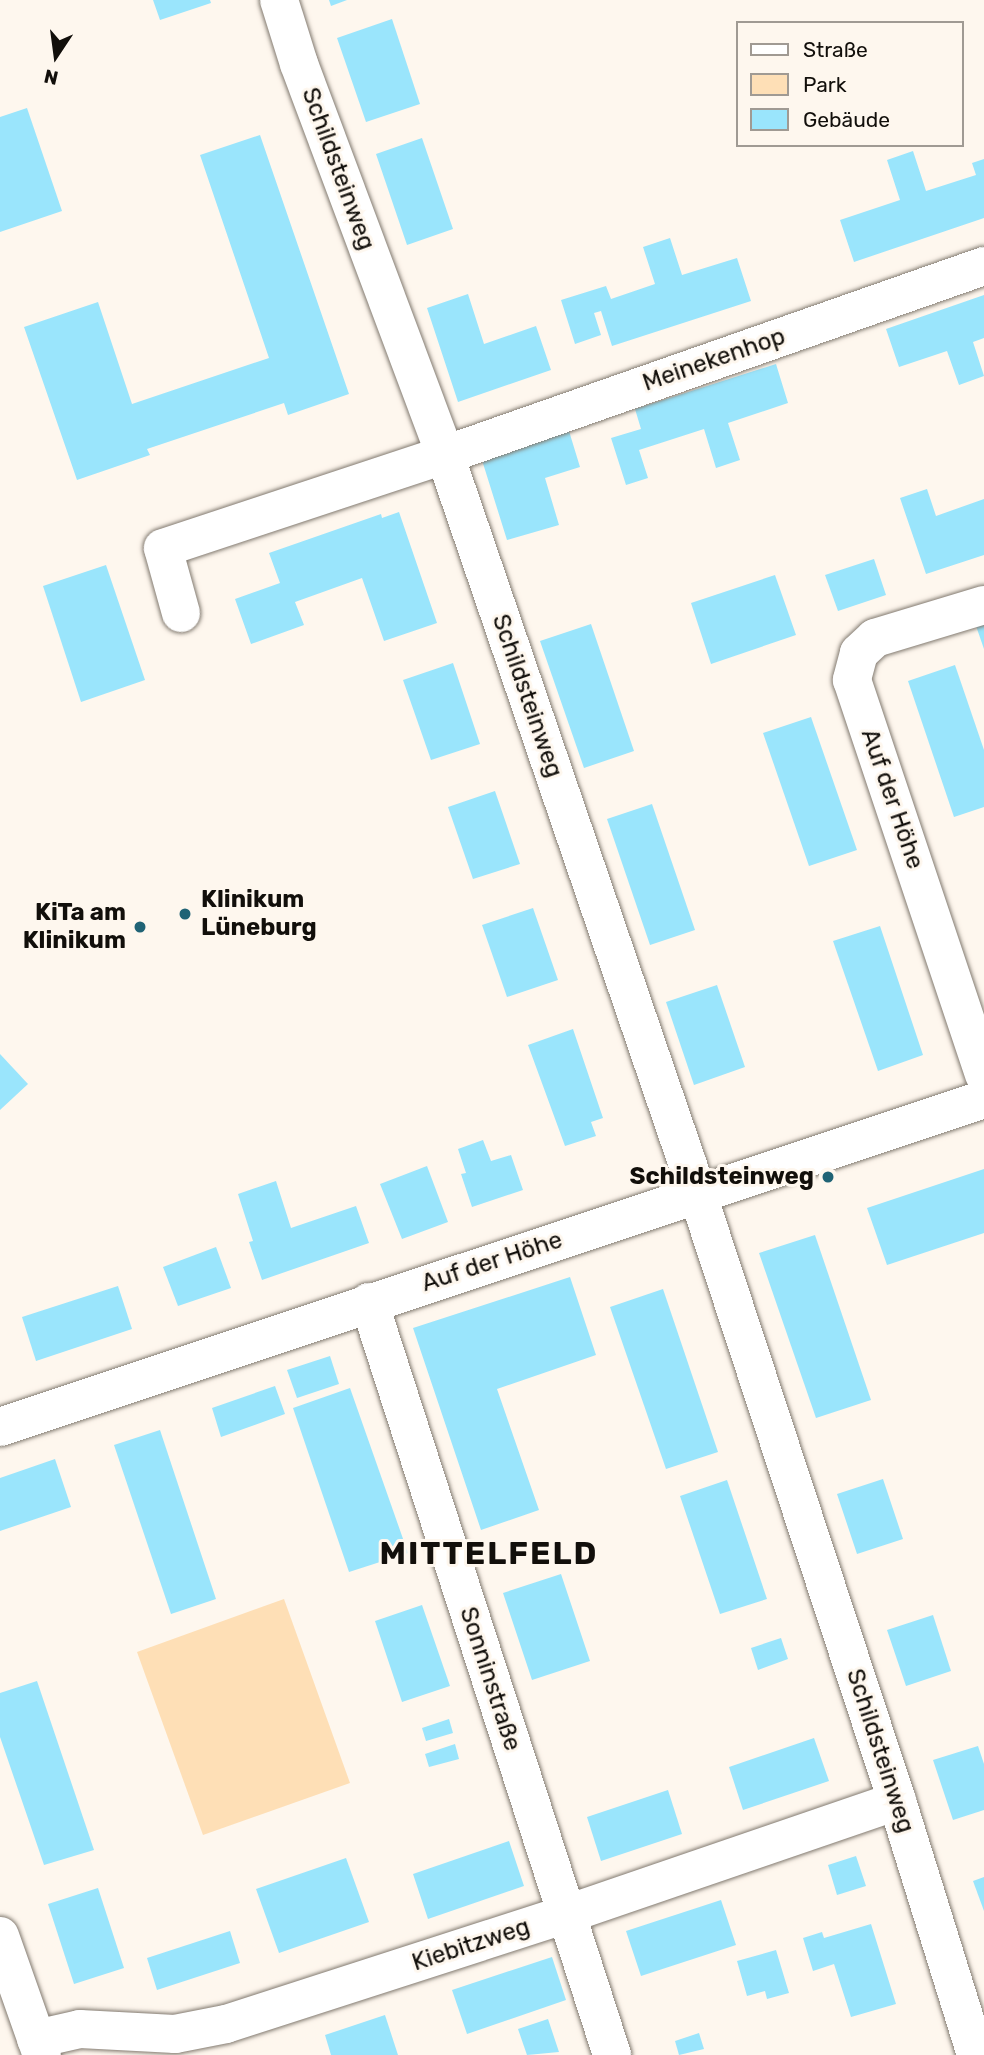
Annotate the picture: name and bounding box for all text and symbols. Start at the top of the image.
north arrow [21,21,91,91]
legend [736,21,963,147]
text: Straße [803,37,868,62]
text: N [42,64,60,90]
text: Park [803,72,847,97]
street label: Schildsteinweg [295,84,381,254]
text: Gebäude [803,107,890,132]
street label: Meinekenhop [639,322,789,398]
street label: Schildsteinweg [486,611,568,781]
street label: Auf der Höhe [854,725,930,873]
place label: Klinikum Lüneburg [201,886,317,942]
place label: KiTa am Klinikum [23,899,126,955]
marker: Klinikum Lüneburg [175,904,195,924]
marker: KiTa am Klinikum [132,919,148,935]
place label: Schildsteinweg [629,1163,814,1191]
marker: Schildsteinweg [820,1169,836,1185]
street label: Auf der Höhe [418,1226,566,1298]
district label: MITTELFELD [381,1534,597,1572]
street label: Sonninstraße [453,1603,527,1755]
street label: Schildsteinweg [840,1665,920,1837]
street label: Kiebitzweg [409,1912,533,1978]

